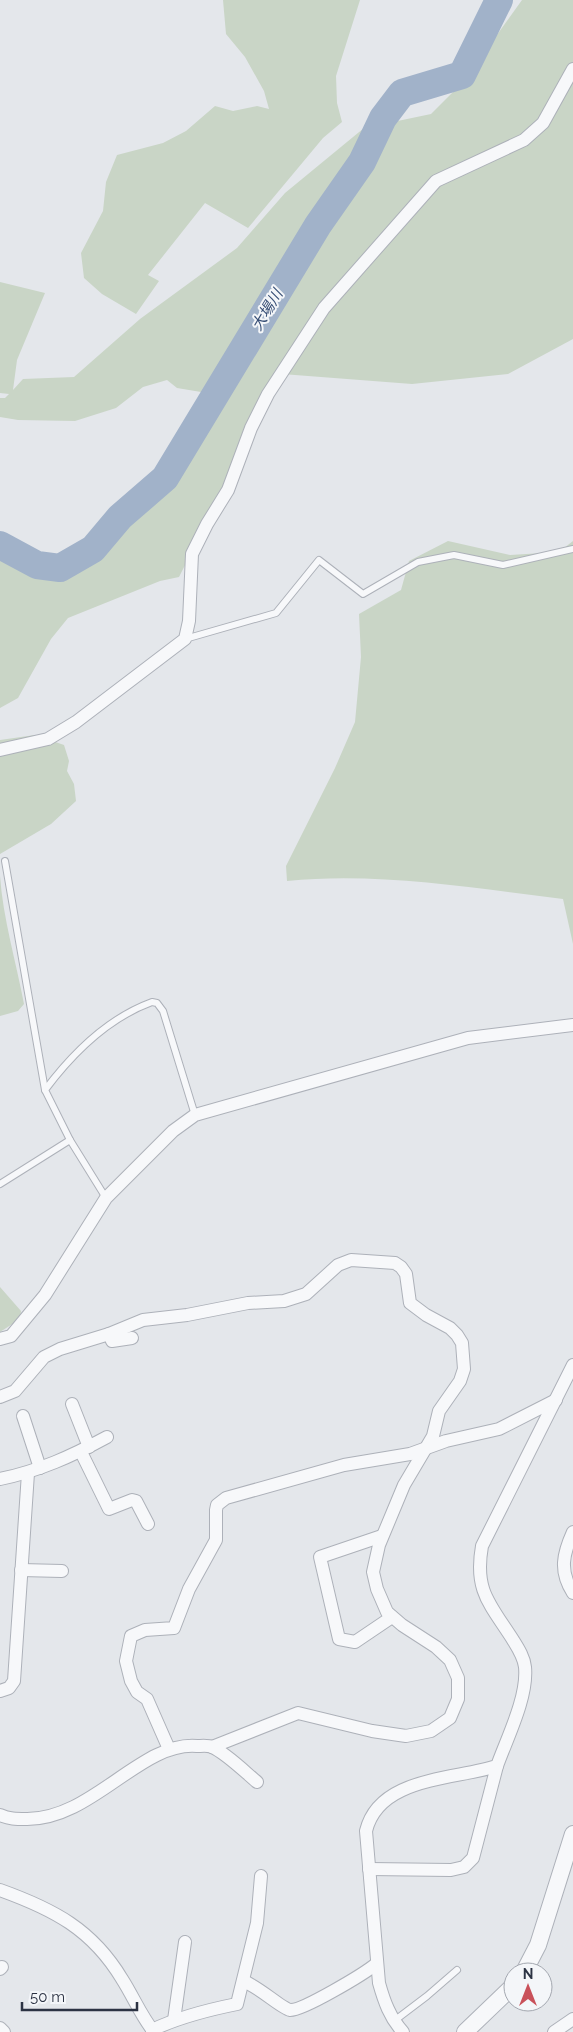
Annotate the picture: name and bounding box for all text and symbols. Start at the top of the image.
water label: 大場川 [248,284,287,334]
north arrow [503,1962,553,2012]
text: N [523,1966,533,1982]
scale bar [22,1980,138,2012]
text: 50 m [30,1988,65,2006]

